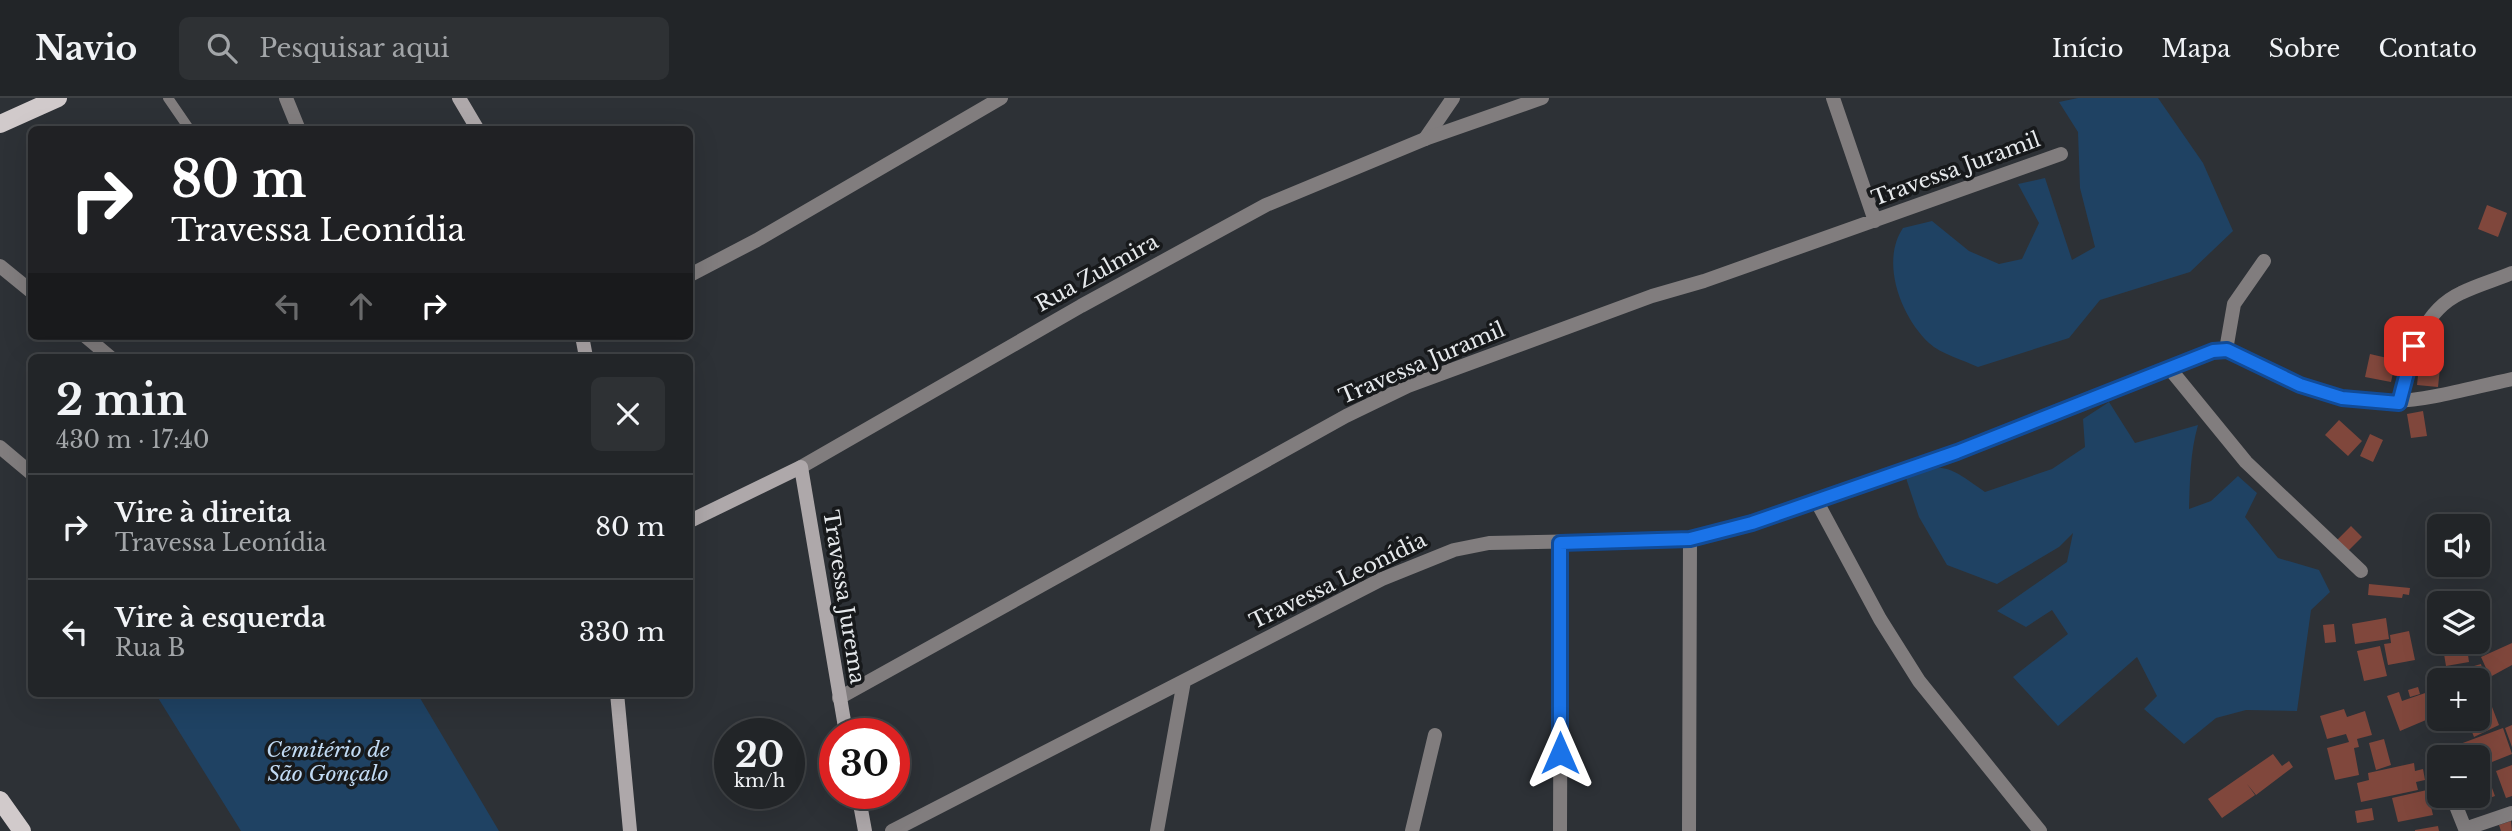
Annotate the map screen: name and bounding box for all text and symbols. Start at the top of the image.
search box [179,17,669,80]
text: Navio [35,28,137,69]
icon: search [203,29,241,67]
text: Pesquisar aqui [259,32,449,64]
text: Início [2052,34,2124,63]
text: Mapa [2162,34,2231,63]
text: Sobre [2269,34,2340,63]
text: Contato [2378,34,2477,63]
street label: Travessa Juramil [1868,126,2044,212]
text: 80 m [171,149,306,210]
icon: right [56,154,147,245]
text: Travessa Leonídia [171,210,465,250]
street label: Rua Zulmira [1031,228,1163,317]
icon: left [269,287,307,325]
icon: ahead [342,287,380,325]
icon: right [415,287,453,325]
street label: Travessa Juramil [1335,316,1509,410]
pin [2384,316,2444,376]
icon: arrive [2395,327,2433,365]
text: 2 min [56,374,187,426]
button: close [591,377,665,451]
text: 430 m · 17:40 [56,426,209,454]
text: Vire à direita [115,497,291,529]
icon: right [56,508,94,546]
street label: Travessa Jurema [817,508,871,686]
text: 80 m [595,511,665,543]
map controls [2427,514,2490,808]
button: sound [2427,514,2490,577]
street label: Travessa Leonídia [1246,527,1431,635]
text: Travessa Leonídia [115,529,327,557]
button: layers [2427,591,2490,654]
text: Vire à esquerda [115,602,326,634]
icon: left [56,613,94,651]
text: 330 m [579,616,665,648]
text: Rua B [115,634,185,662]
button: + [2427,668,2490,731]
position arrow [1523,716,1597,790]
speed limit sign: 30 [819,718,910,809]
text: 20 [735,733,784,776]
park label: Cemitério de São Gonçalo [266,737,390,787]
button: − [2427,745,2490,808]
text: km/h [734,770,785,792]

